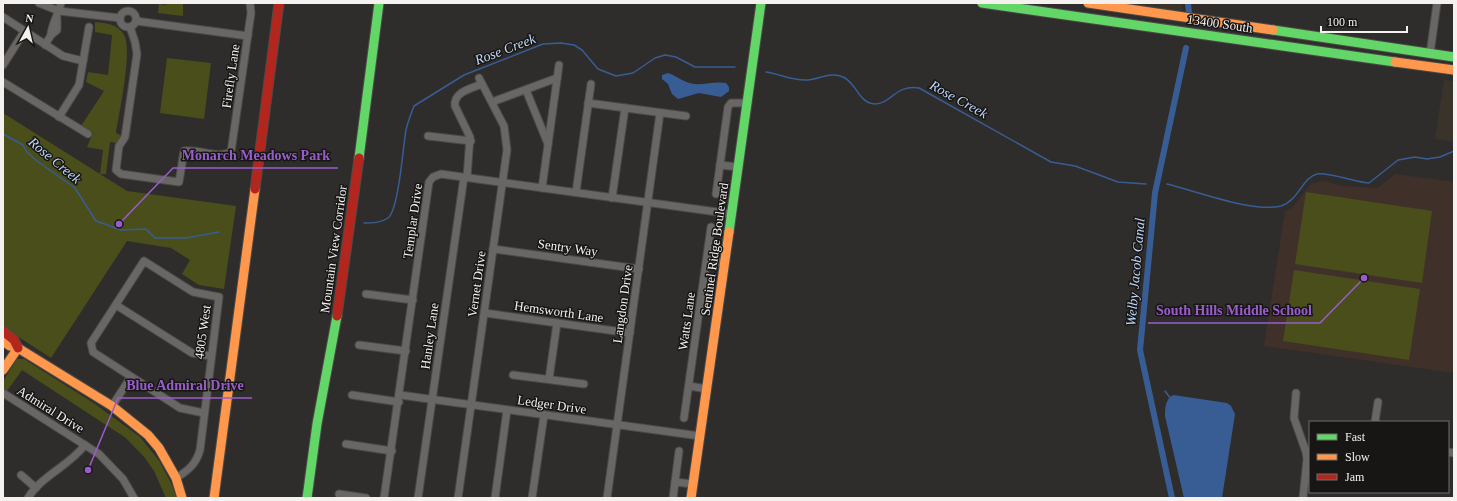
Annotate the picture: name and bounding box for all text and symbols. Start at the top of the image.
north arrow [8,8,48,48]
scale bar [1321,8,1407,34]
street label: 13400 South [1186,11,1254,36]
text: N [25,12,34,25]
text: 100 m [1327,15,1358,29]
water label: Rose Creek [472,31,538,68]
street label: Firefly Lane [219,43,242,109]
water label: Rose Creek [926,77,991,122]
water label: Rose Creek [25,134,84,187]
callout: Monarch Meadows Park [173,142,338,168]
text: Monarch Meadows Park [182,148,330,163]
street label: Sentinel Ridge Boulevard [698,181,731,317]
street label: Templar Drive [400,182,425,260]
street label: Mountain View Corridor [317,184,350,314]
water label: Welby Jacob Canal [1123,217,1148,327]
street label: Sentry Way [537,236,599,259]
street label: Vernet Drive [464,250,489,318]
street label: Langdon Drive [610,264,635,344]
street label: Watts Lane [675,291,698,351]
callout: South Hills Middle School [1148,297,1320,323]
street label: Hemsworth Lane [513,298,605,325]
street label: Hanley Lane [417,302,442,370]
text: South Hills Middle School [1156,303,1312,318]
street label: 4805 West [191,304,214,360]
callout: Blue Admiral Drive [118,372,252,398]
text: Blue Admiral Drive [126,378,244,393]
street label: Admiral Drive [14,383,87,436]
street label: Ledger Drive [516,392,588,417]
legend [1309,421,1449,493]
text: Fast [1345,430,1366,444]
text: Slow [1345,450,1370,464]
text: Jam [1345,470,1365,484]

